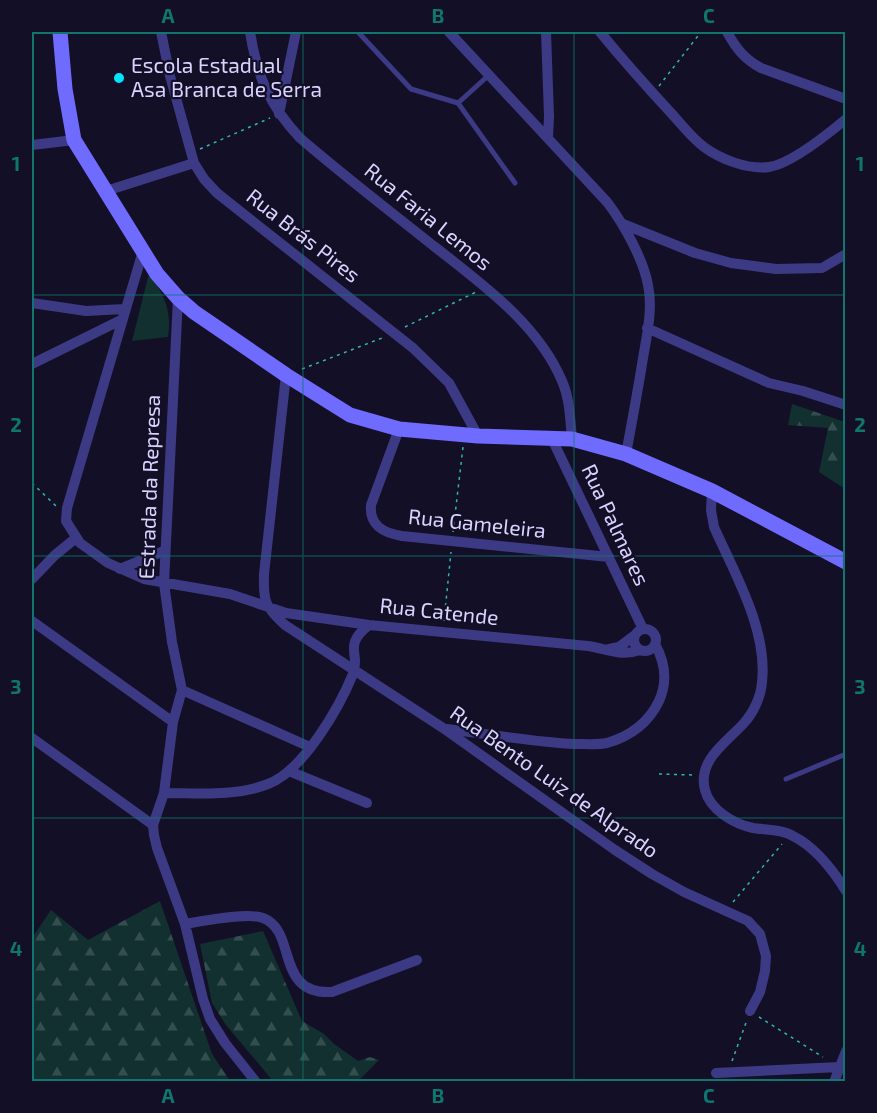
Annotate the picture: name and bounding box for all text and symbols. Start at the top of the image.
text: A [161,3,175,27]
text: B [432,3,444,27]
text: C [703,3,715,27]
place label: Escola Estadual Asa Branca de Serra [131,52,322,101]
marker: Escola Estadual Asa Branca de Serra [112,71,126,85]
text: 1 [12,151,20,175]
text: 1 [856,151,864,175]
street label: Rua Faria Lemos [360,157,498,275]
street label: Rua Brás Pires [242,183,366,287]
street label: Estrada da Represa [133,394,164,580]
text: 2 [10,412,22,436]
text: 2 [854,412,866,436]
street label: Rua Palmares [577,460,655,589]
street label: Rua Gameleira [407,503,547,542]
street label: Rua Catende [378,592,500,629]
text: 3 [10,674,22,698]
text: 3 [854,674,866,698]
street label: Rua Bento Luiz de Alprado [446,699,664,862]
text: 4 [10,936,23,960]
text: 4 [854,936,867,960]
text: A [161,1083,175,1107]
text: B [432,1083,444,1107]
text: C [703,1083,715,1107]

